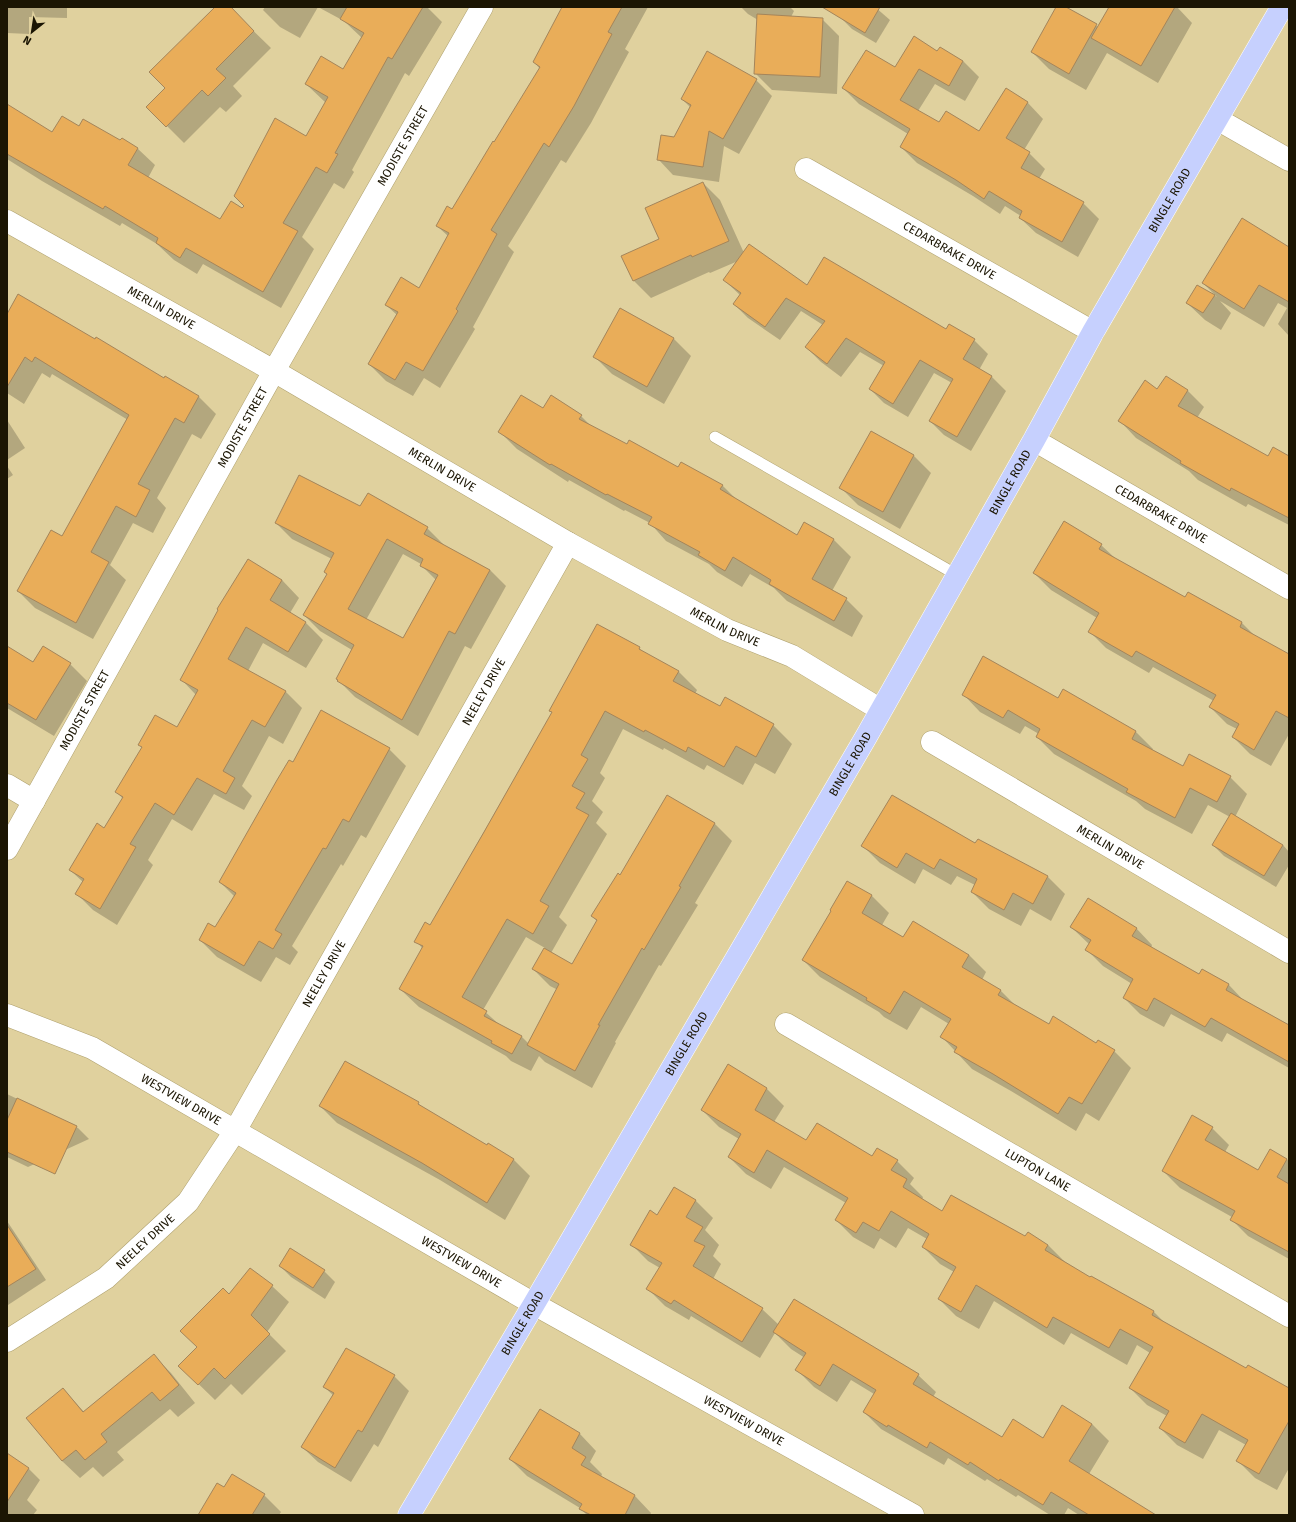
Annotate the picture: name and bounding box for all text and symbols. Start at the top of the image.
north arrow [12,12,52,52]
text: N [21,33,34,48]
street label: MODISTE STREET [374,103,431,188]
street label: BINGLE ROAD [1145,165,1194,235]
street label: CEDARBRAKE DRIVE [900,219,998,282]
street label: MERLIN DRIVE [125,283,198,332]
street label: MODISTE STREET [215,384,271,470]
street label: MERLIN DRIVE [406,444,478,494]
street label: BINGLE ROAD [986,447,1034,517]
street label: CEDARBRAKE DRIVE [1112,481,1210,546]
street label: MERLIN DRIVE [688,604,762,649]
street label: NEELEY DRIVE [459,656,508,728]
street label: MODISTE STREET [57,667,113,753]
street label: BINGLE ROAD [826,729,875,799]
street label: MERLIN DRIVE [1074,822,1147,872]
street label: NEELEY DRIVE [300,938,349,1010]
street label: BINGLE ROAD [662,1009,711,1078]
street label: WESTVIEW DRIVE [138,1071,223,1128]
street label: LUPTON LANE [1002,1146,1073,1195]
street label: NEELEY DRIVE [113,1211,178,1272]
street label: WESTVIEW DRIVE [419,1233,504,1291]
street label: BINGLE ROAD [498,1288,547,1358]
street label: WESTVIEW DRIVE [701,1393,787,1449]

